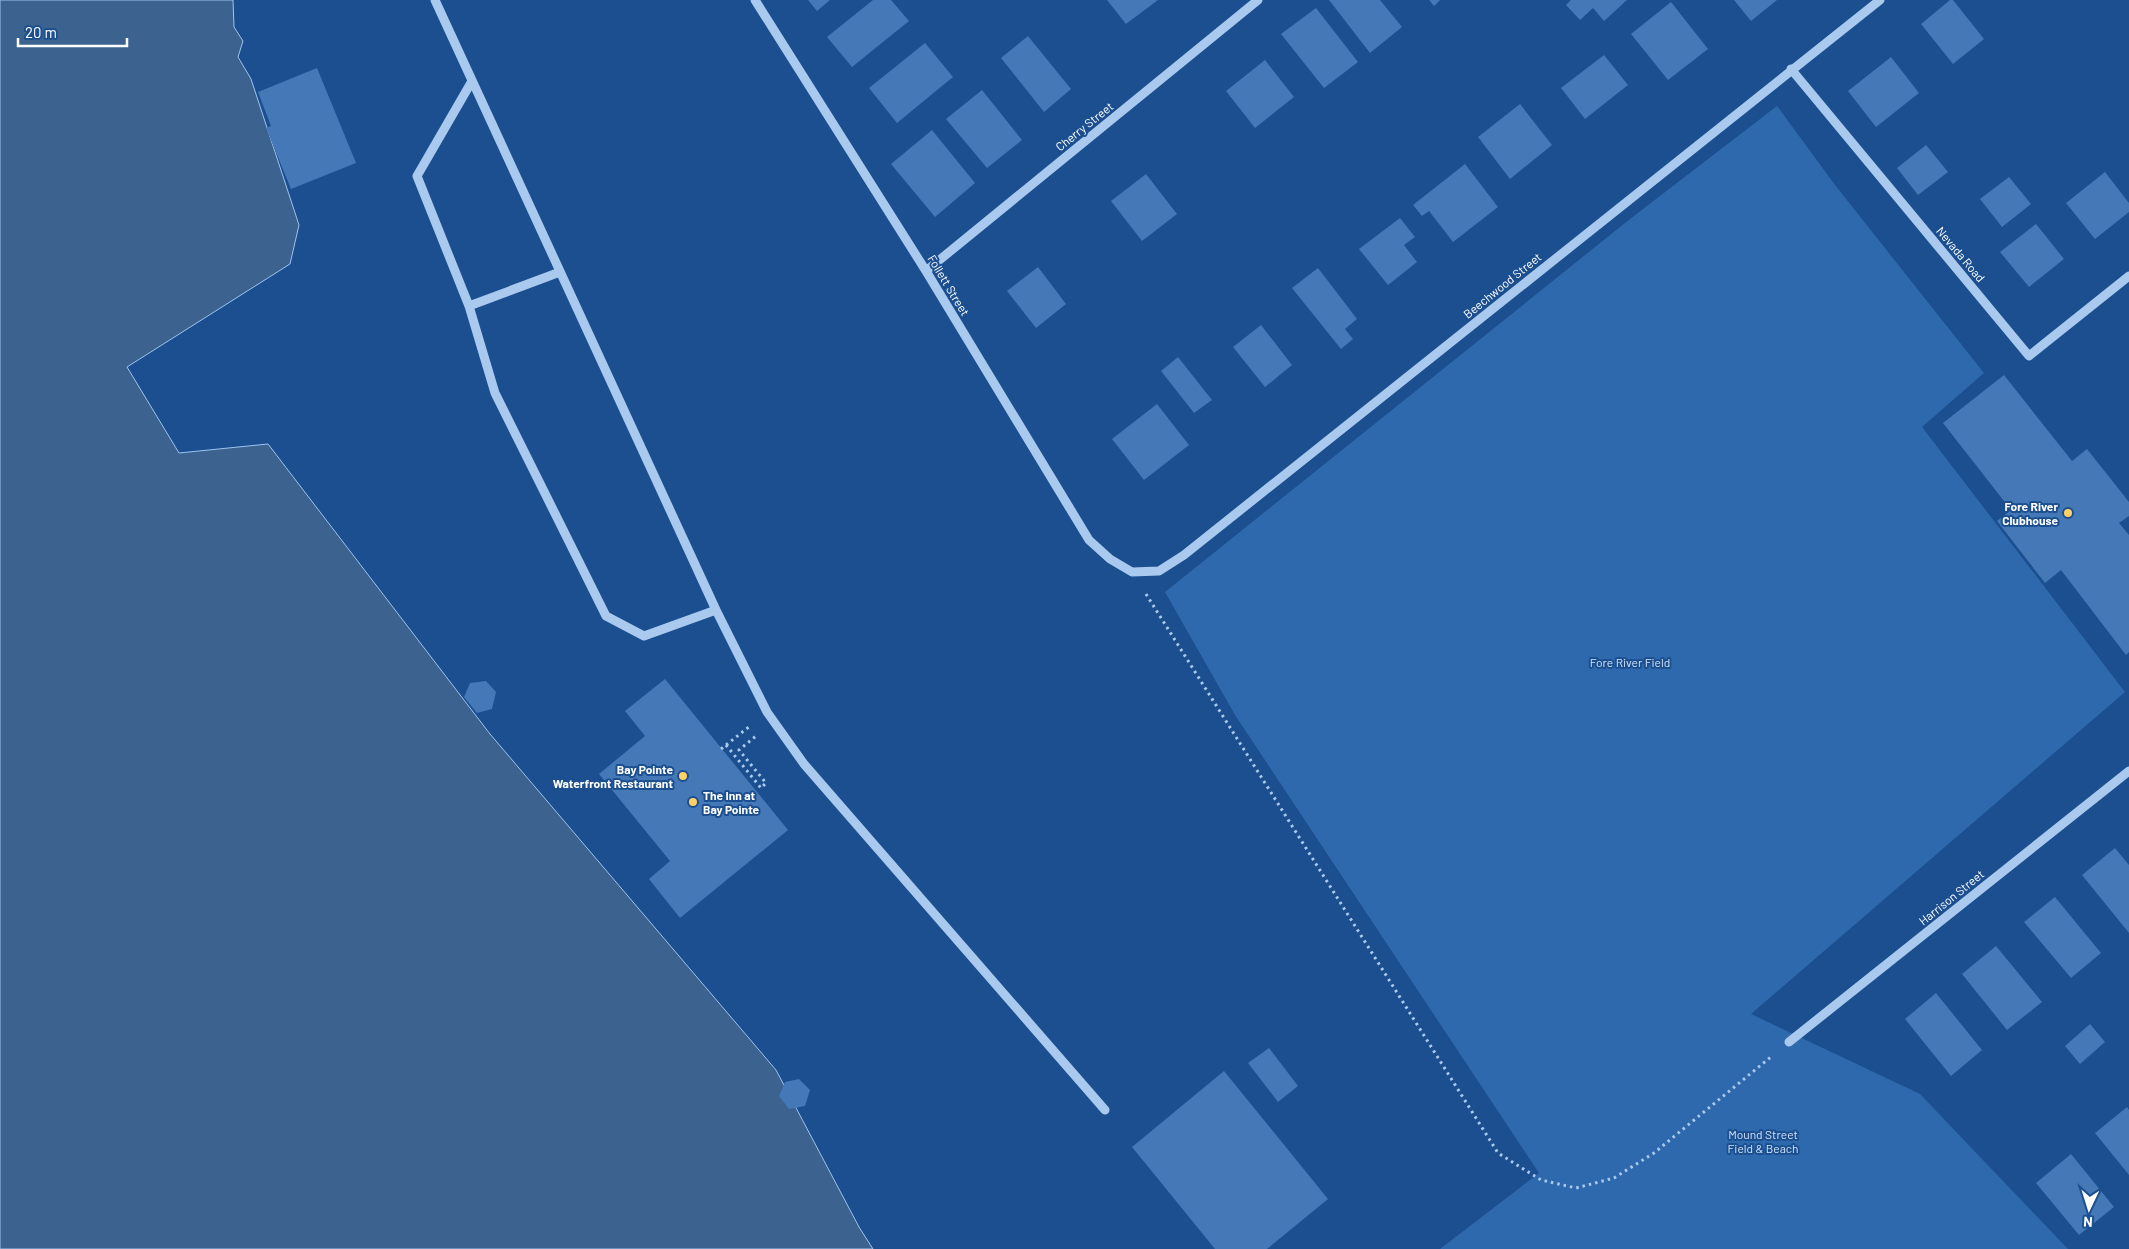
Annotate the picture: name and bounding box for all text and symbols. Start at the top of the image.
scale bar [18,15,126,47]
text: 20 m [25,23,57,41]
street label: Cherry Street [1052,99,1116,153]
street label: Nevada Road [1934,224,1988,284]
street label: Beechwood Street [1460,249,1544,321]
street label: Follett Street [925,252,973,318]
place label: Fore River Clubhouse [2002,499,2058,527]
marker: Fore River Clubhouse [2062,507,2074,519]
park label: Fore River Field [1590,655,1670,669]
place label: Bay Pointe Waterfront Restaurant [553,762,673,790]
marker: Bay Pointe Waterfront Restaurant [677,770,689,782]
place label: The Inn at Bay Pointe [703,788,760,816]
marker: The Inn at Bay Pointe [687,796,699,808]
street label: Harrison Street [1916,866,1986,928]
park label: Mound Street Field & Beach [1728,1127,1798,1155]
north arrow [2064,1184,2114,1234]
text: N [2083,1214,2093,1231]

